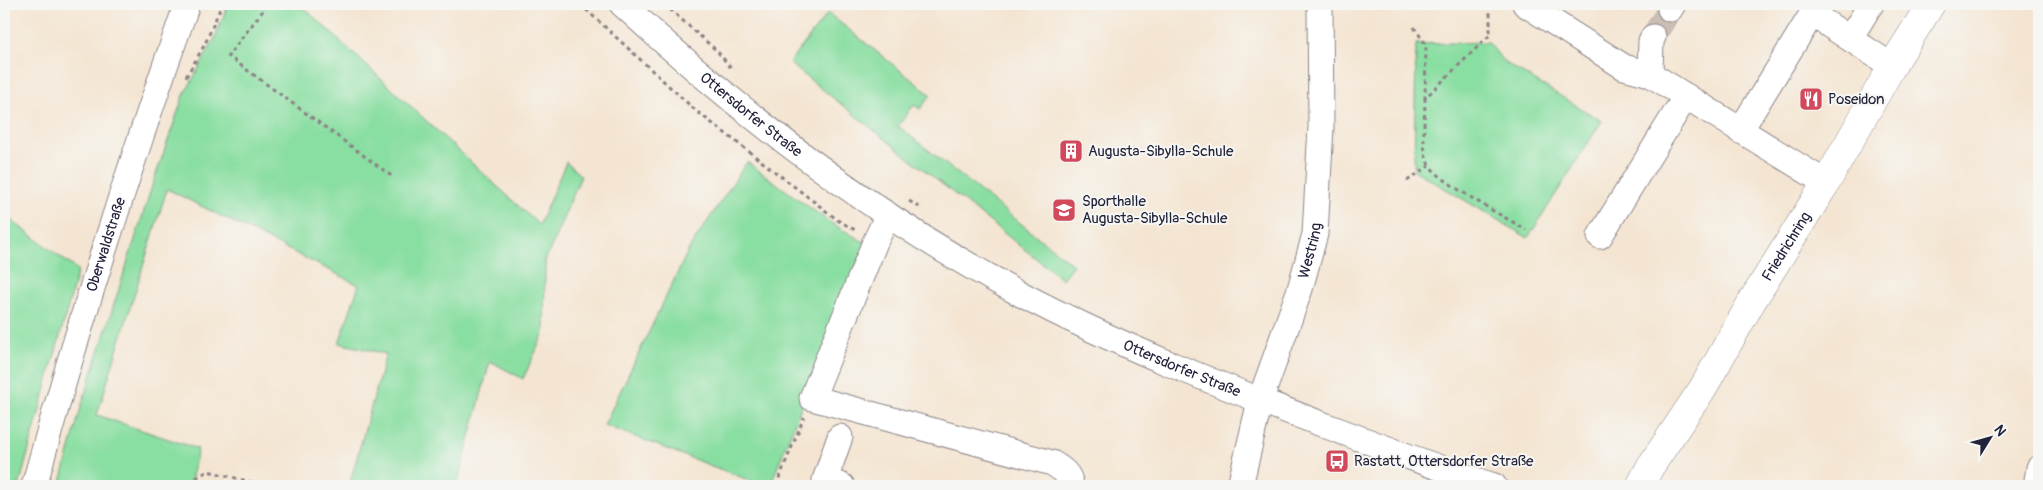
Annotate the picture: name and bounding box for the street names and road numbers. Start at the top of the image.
street label: Ottersdorfer Straße [696,68,807,161]
street label: Oberwaldstraße [82,194,130,294]
street label: Friedrichring [1757,208,1815,285]
street label: Westring [1294,222,1325,281]
street label: Ottersdorfer Straße [1120,335,1244,401]

